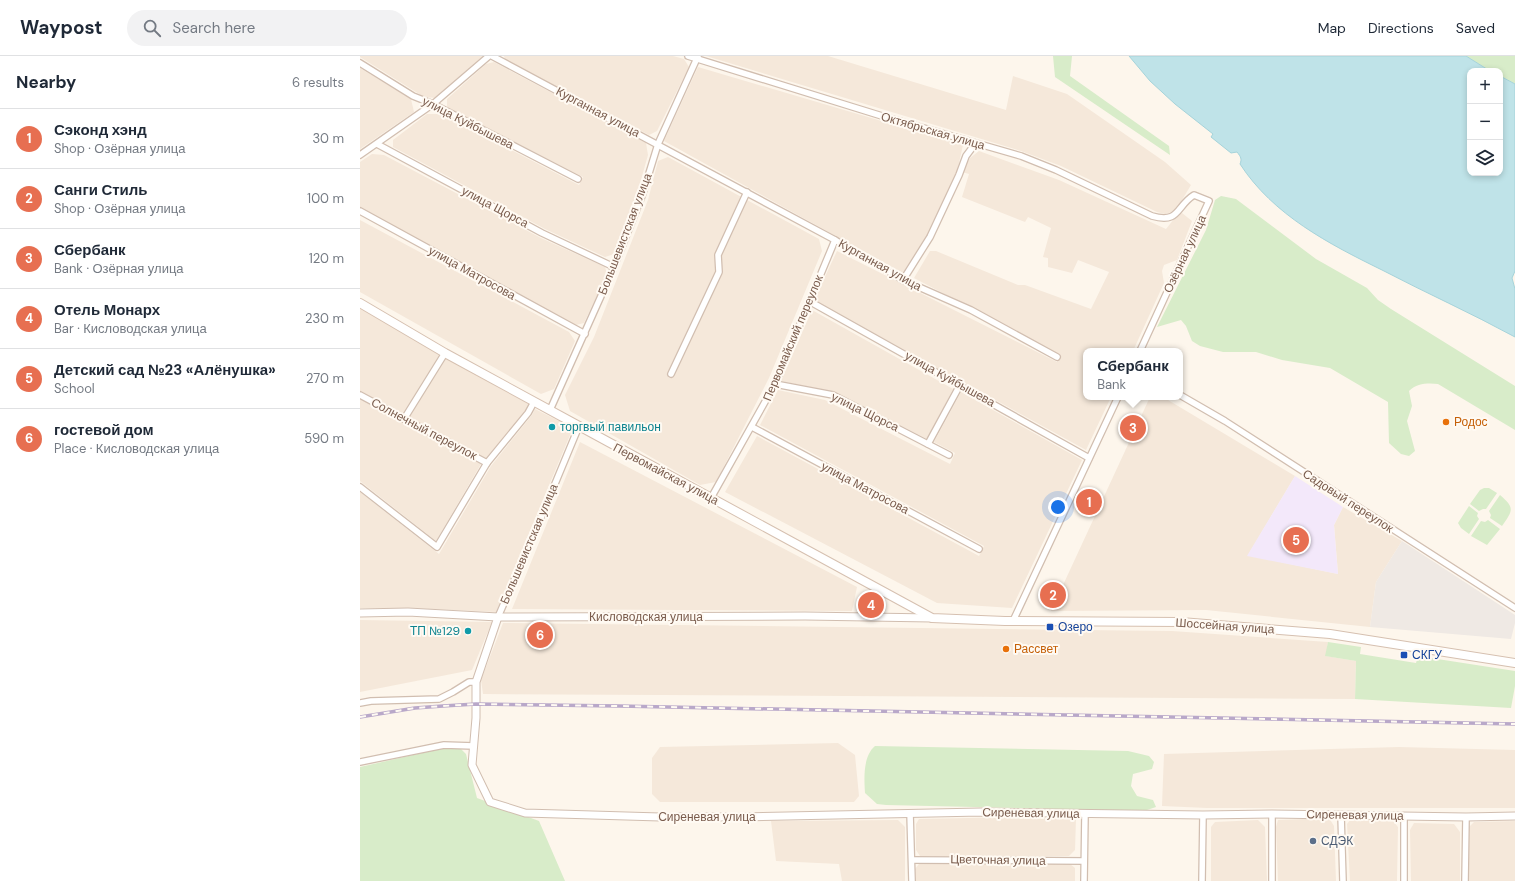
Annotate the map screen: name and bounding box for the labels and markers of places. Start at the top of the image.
pin: 3 [1120,413,1146,443]
place label: Родос [1454,414,1488,430]
marker: Родос [1441,417,1451,427]
place label: торгвый павильон [560,419,661,435]
marker: торгвый павильон [547,422,557,432]
pin: 1 [1076,487,1102,517]
pin: 5 [1283,525,1309,555]
pin: 2 [1040,580,1066,610]
pin: 4 [858,590,884,620]
place label: Озеро [1058,619,1093,635]
pin: 6 [527,620,553,650]
marker: Озеро [1045,622,1055,632]
place label: ТП №129 [410,623,460,639]
marker: ТП №129 [463,626,473,636]
place label: Рассвет [1014,641,1059,657]
marker: Рассвет [1001,644,1011,654]
place label: СКГУ [1412,647,1442,663]
marker: СКГУ [1399,650,1409,660]
place label: СДЭК [1321,833,1353,849]
marker: СДЭК [1308,836,1318,846]

